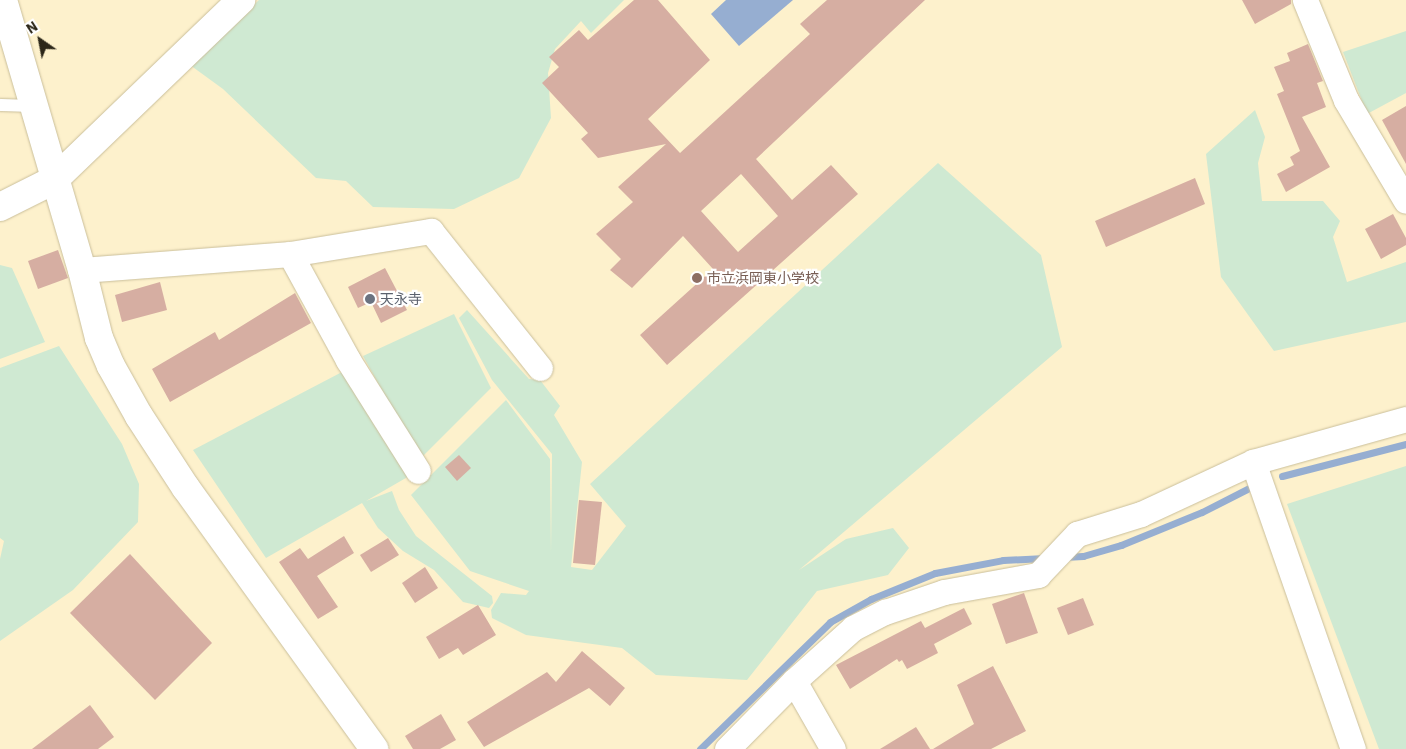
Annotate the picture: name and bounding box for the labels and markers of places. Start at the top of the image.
place label: 市立浜岡東小学校 [707,270,819,286]
marker: 市立浜岡東小学校 [691,272,703,284]
place label: 天永寺 [380,291,422,307]
marker: 天永寺 [364,293,376,305]

